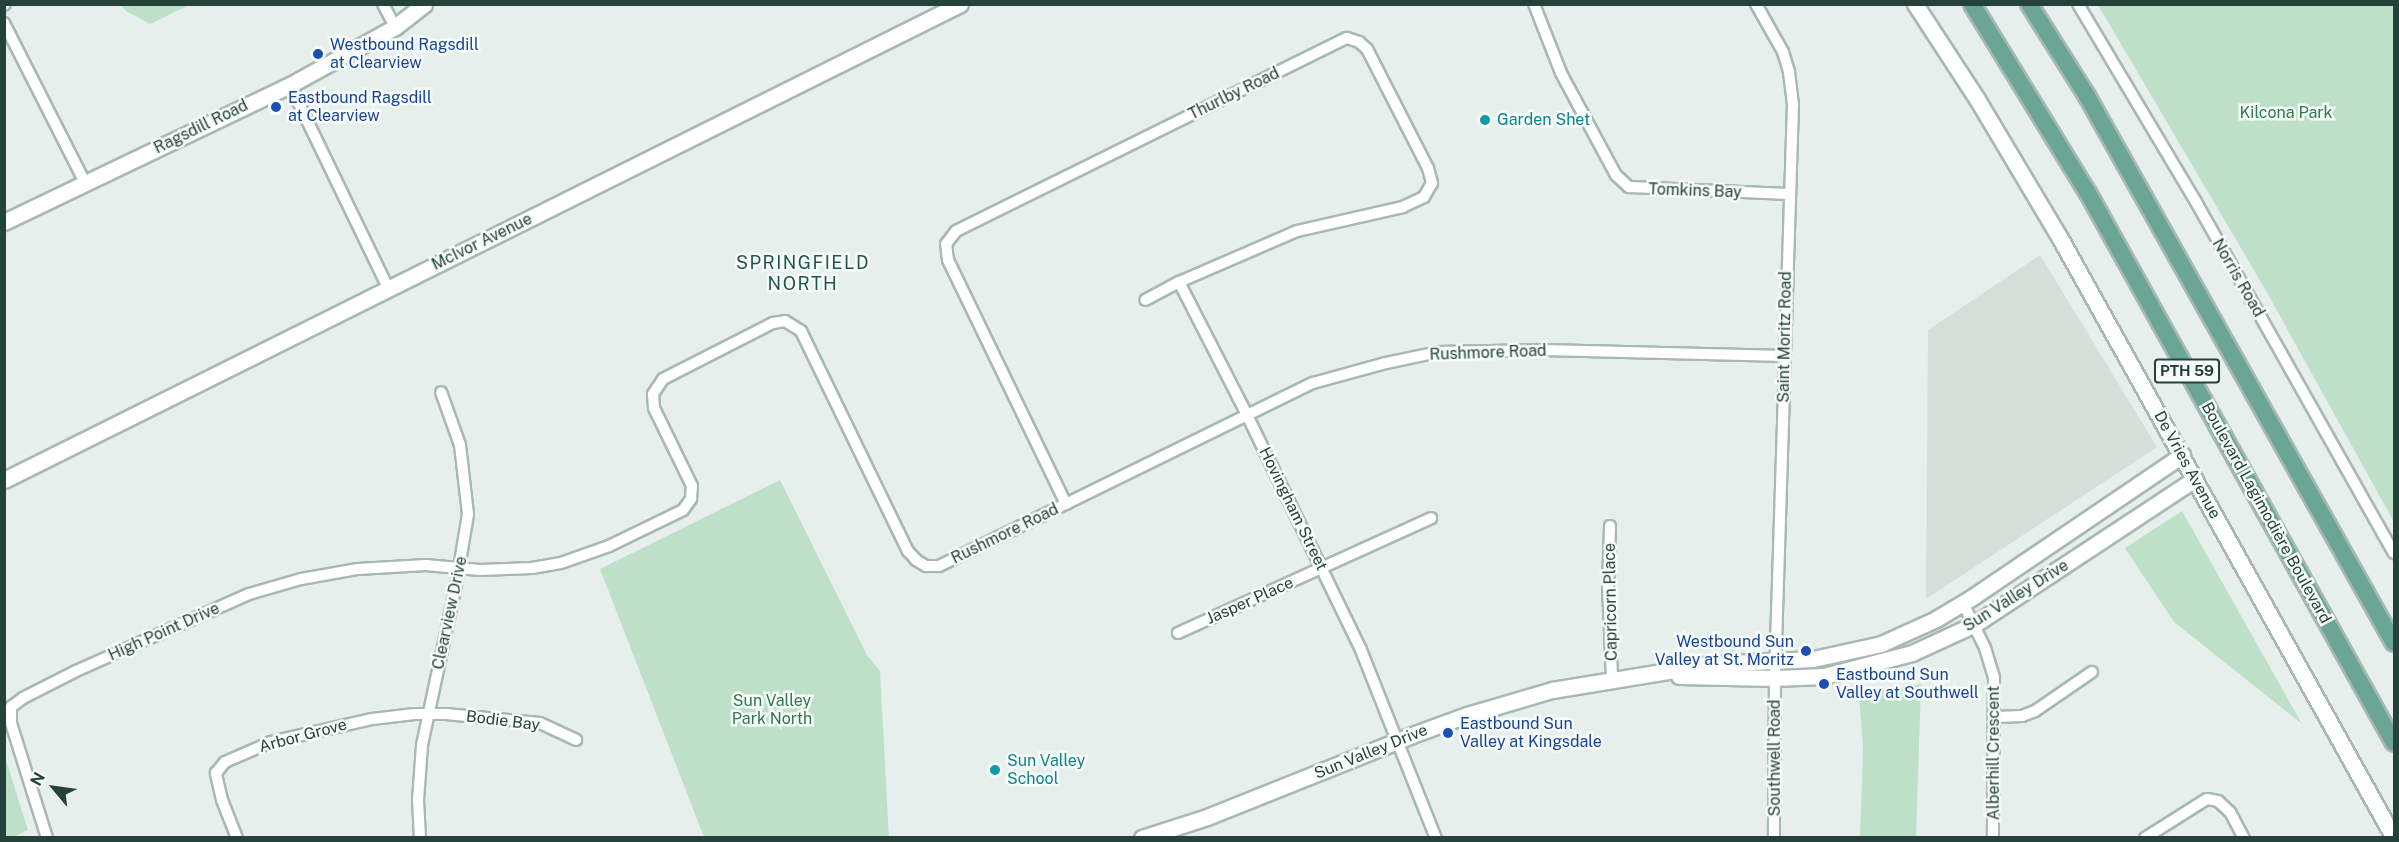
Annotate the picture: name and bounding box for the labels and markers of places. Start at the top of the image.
place label: Westbound Ragsdill at Clearview [330,35,479,73]
marker: Westbound Ragsdill at Clearview [311,47,325,61]
place label: Eastbound Ragsdill at Clearview [288,88,432,126]
marker: Eastbound Ragsdill at Clearview [269,100,283,114]
place label: Garden Shet [1497,110,1590,130]
marker: Garden Shet [1478,113,1492,127]
place label: Westbound Sun Valley at St. Moritz [1655,632,1794,670]
marker: Westbound Sun Valley at St. Moritz [1799,644,1813,658]
place label: Eastbound Sun Valley at Southwell [1836,665,1979,703]
marker: Eastbound Sun Valley at Southwell [1817,677,1831,691]
place label: Eastbound Sun Valley at Kingsdale [1460,714,1602,752]
marker: Eastbound Sun Valley at Kingsdale [1441,726,1455,740]
place label: Sun Valley School [1007,751,1086,789]
marker: Sun Valley School [988,763,1002,777]

